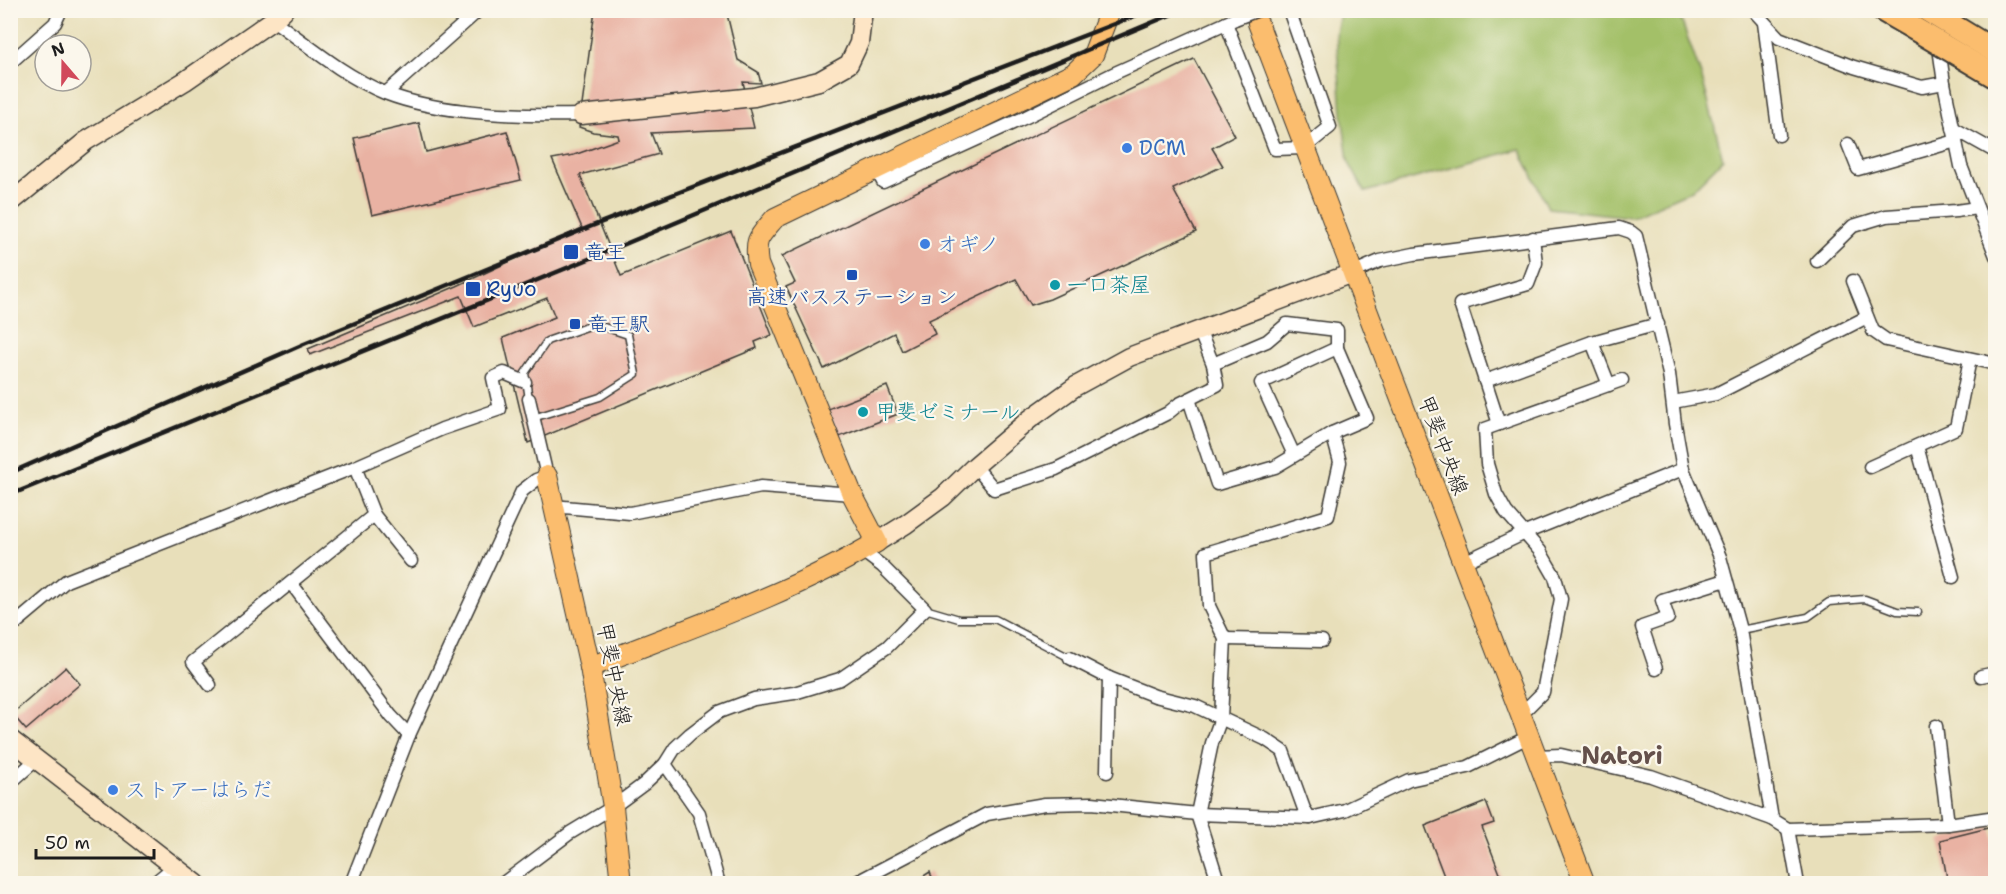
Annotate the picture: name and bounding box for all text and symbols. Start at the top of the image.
north arrow [33,33,93,93]
text: N [48,37,68,61]
place label: DCM [1139,134,1186,162]
marker: DCM [1120,141,1134,155]
place label: オギノ [937,230,1000,258]
marker: オギノ [918,237,932,251]
place label: 竜王 [584,238,626,266]
marker: 竜王 [562,243,580,261]
marker: 高速バスステーション [845,268,859,282]
place label: 一口茶屋 [1067,271,1151,299]
place label: Ryuo [486,275,537,303]
marker: 一口茶屋 [1048,278,1062,292]
marker: Ryuo [464,280,482,298]
place label: 高速バスステーション [747,283,957,311]
place label: 竜王駅 [587,310,650,338]
marker: 竜王駅 [568,317,582,331]
street label: 甲斐中央線 [1411,391,1475,499]
place label: 甲斐ゼミナール [875,398,1020,426]
marker: 甲斐ゼミナール [856,405,870,419]
street label: 甲斐中央線 [590,620,638,728]
district label: Natori [1581,740,1663,772]
place label: ストアーはらだ [125,776,273,804]
marker: ストアーはらだ [106,783,120,797]
scale bar [36,822,154,860]
text: 50 m [45,831,90,855]

